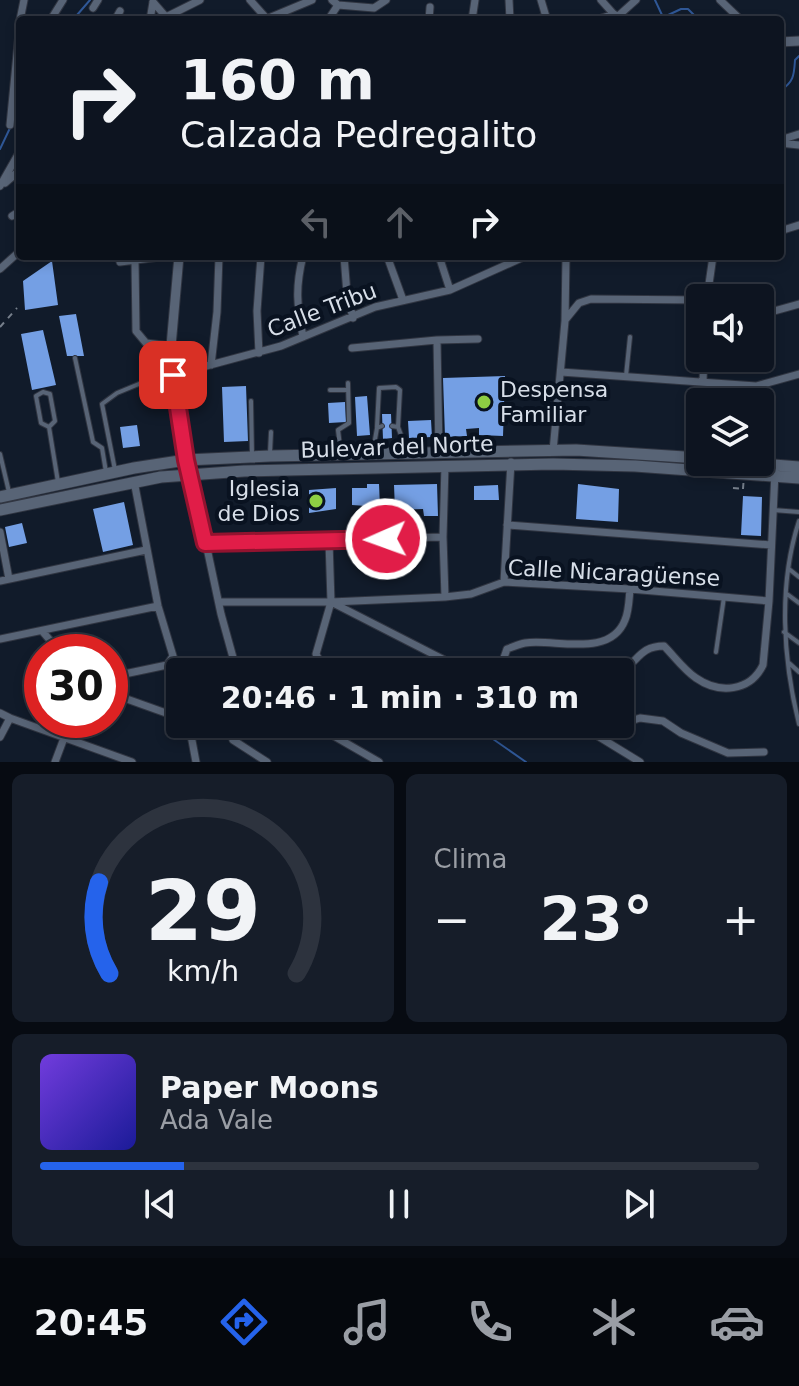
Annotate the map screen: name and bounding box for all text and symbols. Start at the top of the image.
text: 160 m [180,47,375,112]
icon: right [48,48,152,152]
text: Calzada Pedregalito [180,114,537,155]
icon: left [294,200,338,244]
icon: ahead [378,200,422,244]
icon: right [462,200,506,244]
street label: Calle Tribu [264,278,380,342]
map controls [686,284,774,476]
button: sound [686,284,774,372]
pin [139,341,207,409]
icon: arrive [151,353,195,397]
place label: Despensa Familiar [500,377,608,427]
button: layers [686,388,774,476]
marker: Despensa Familiar [475,393,493,411]
street label: Bulevar del Norte [300,431,494,463]
place label: Iglesia de Dios [218,476,300,526]
marker: Iglesia de Dios [307,492,325,510]
position arrow [344,497,428,581]
street label: Calle Nicaragüense [507,555,721,591]
speed limit sign: 30 [24,634,128,738]
text: 20:46 · 1 min · 310 m [221,680,579,715]
text: Clima [434,844,507,874]
text: 29 [145,863,261,960]
text: 23° [540,884,653,954]
text: − [434,894,470,945]
text: + [722,894,759,945]
text: km/h [167,954,239,988]
text: Paper Moons [160,1070,379,1105]
text: Ada Vale [160,1105,273,1135]
icon: previous [138,1182,182,1226]
icon: pause [377,1182,421,1226]
icon: next [617,1182,661,1226]
icon: directions [216,1294,272,1350]
icon: music [339,1294,395,1350]
icon: phone [462,1294,518,1350]
icon: climate [586,1294,642,1350]
icon: car [709,1294,765,1350]
text: 20:45 [34,1302,148,1343]

